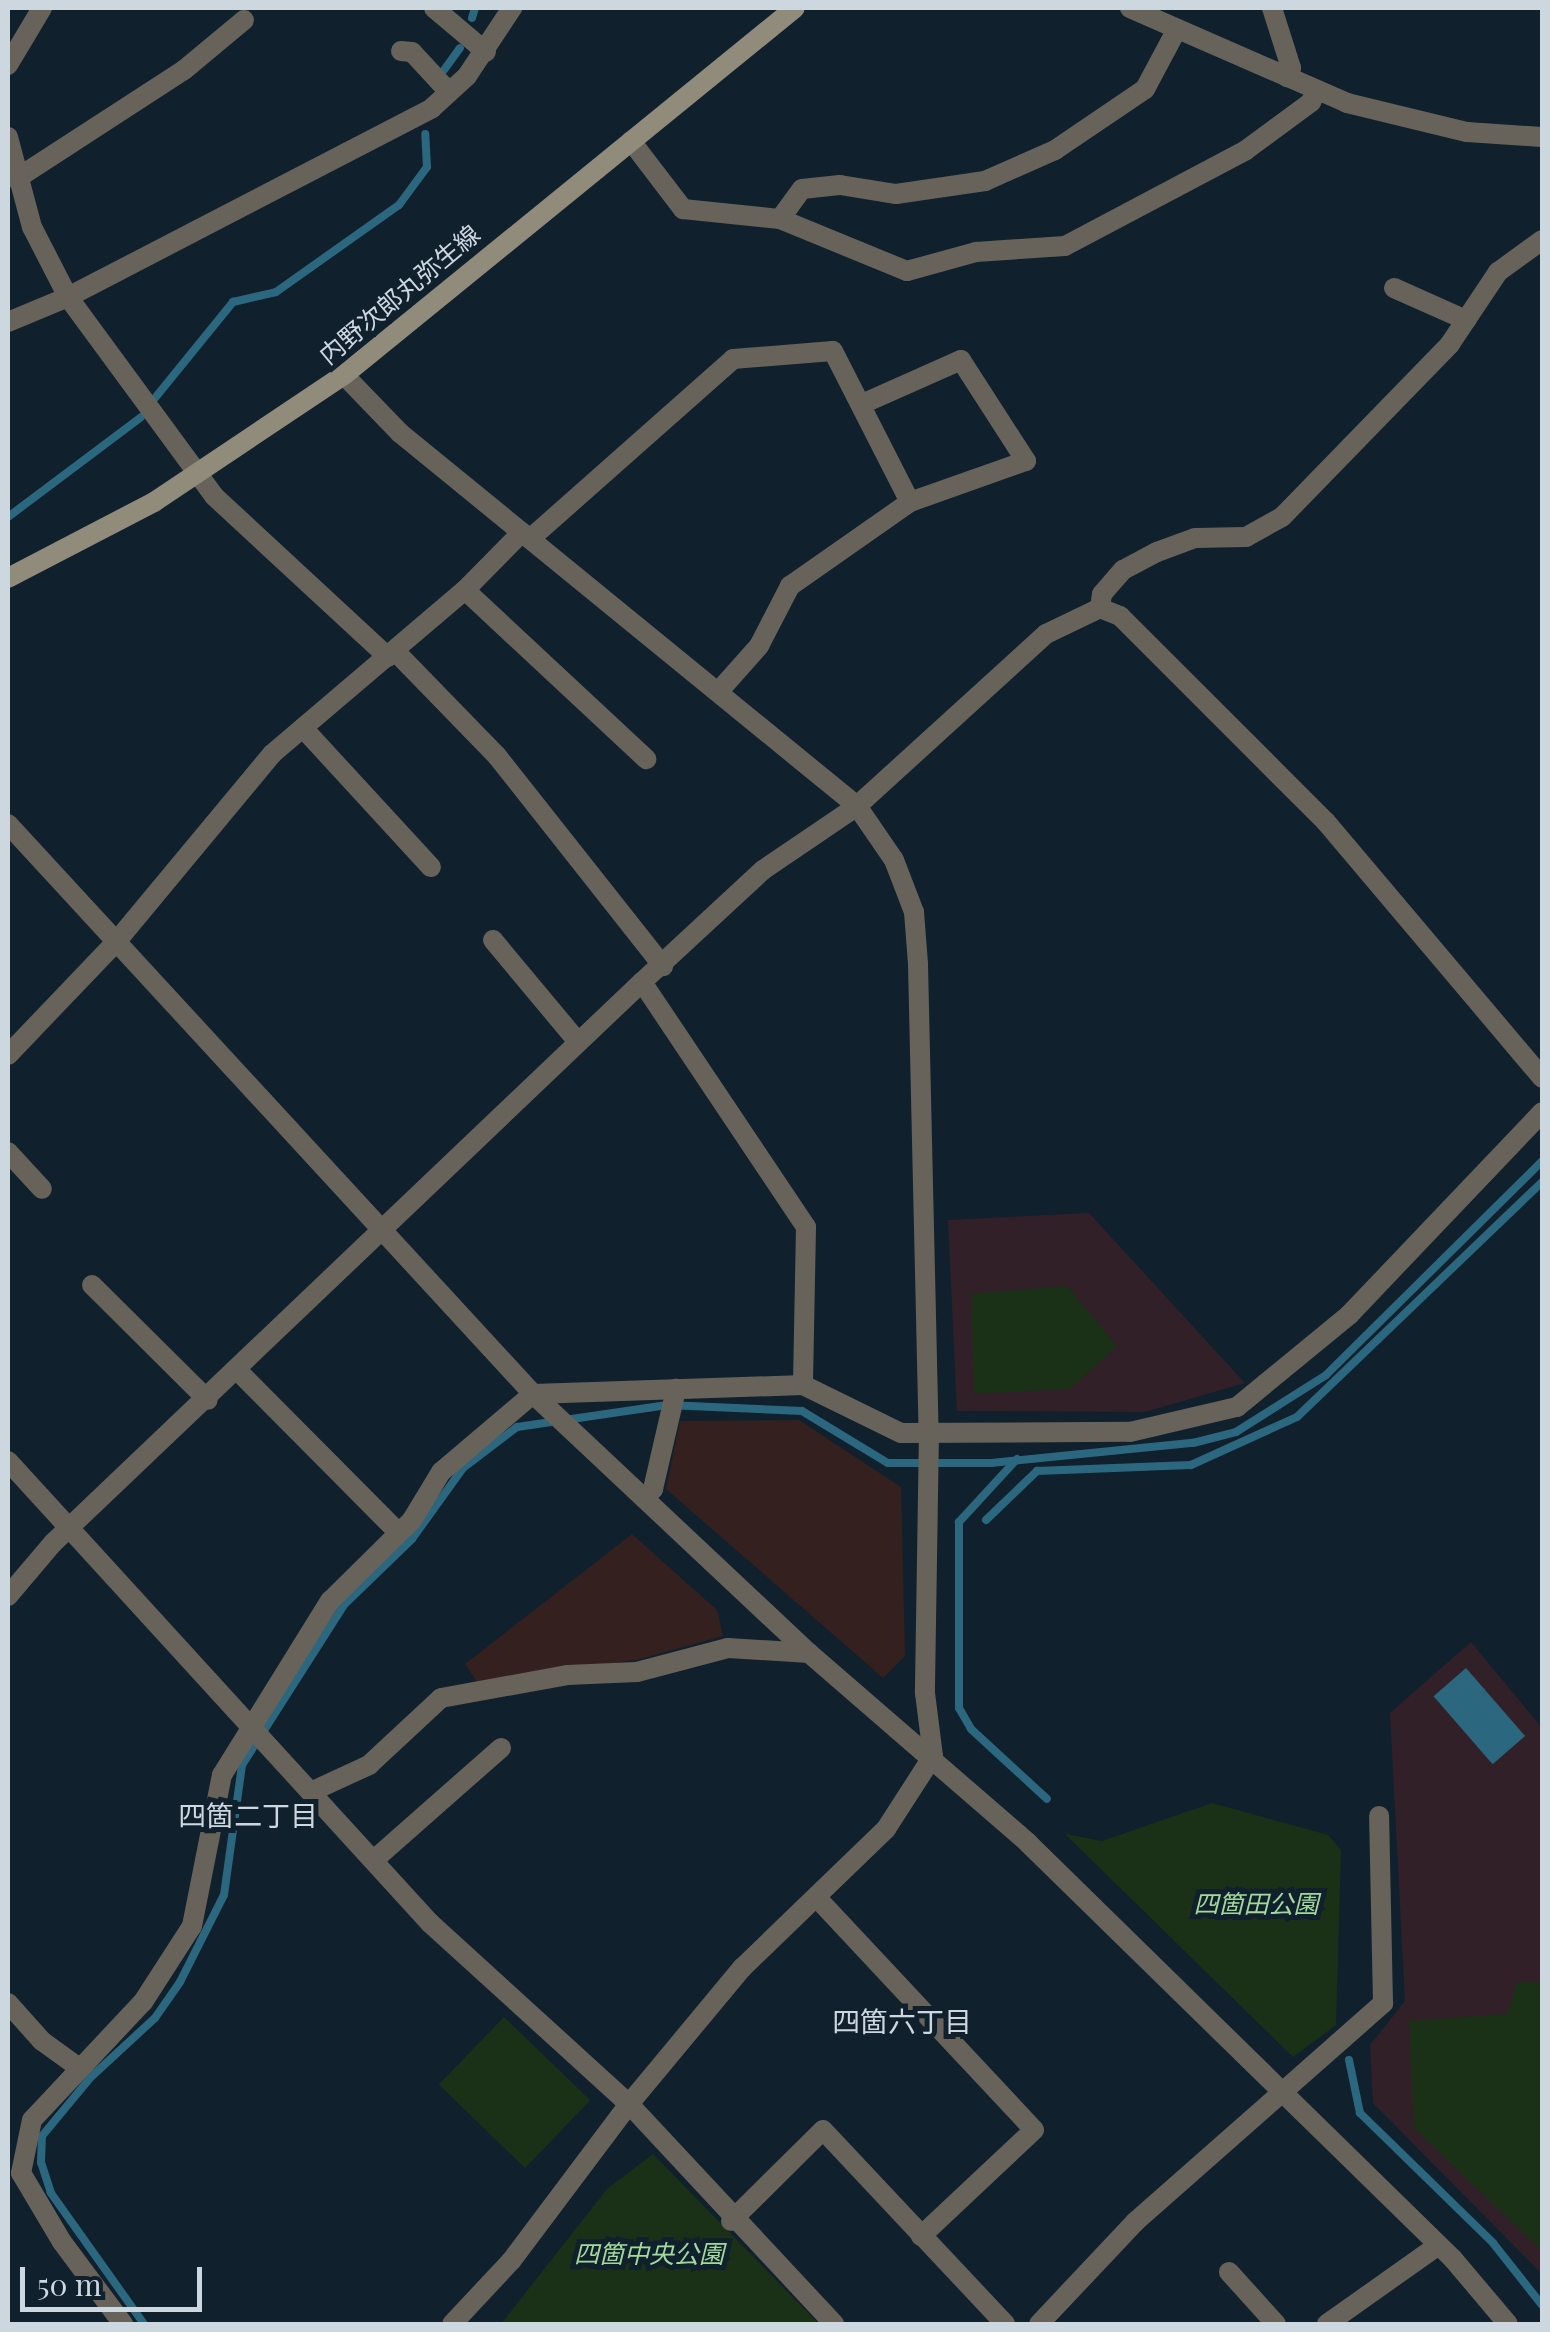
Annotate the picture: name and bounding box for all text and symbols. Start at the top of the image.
street label: 内野次郎丸弥生線 [313,218,485,370]
district label: 四箇二丁目 [178,1798,318,1832]
park label: 四箇田公園 [1194,1888,1318,1918]
district label: 四箇六丁目 [832,2004,972,2038]
park label: 四箇中央公園 [574,2238,724,2268]
scale bar [25,2247,208,2309]
text: 50 m [37,2264,102,2304]

